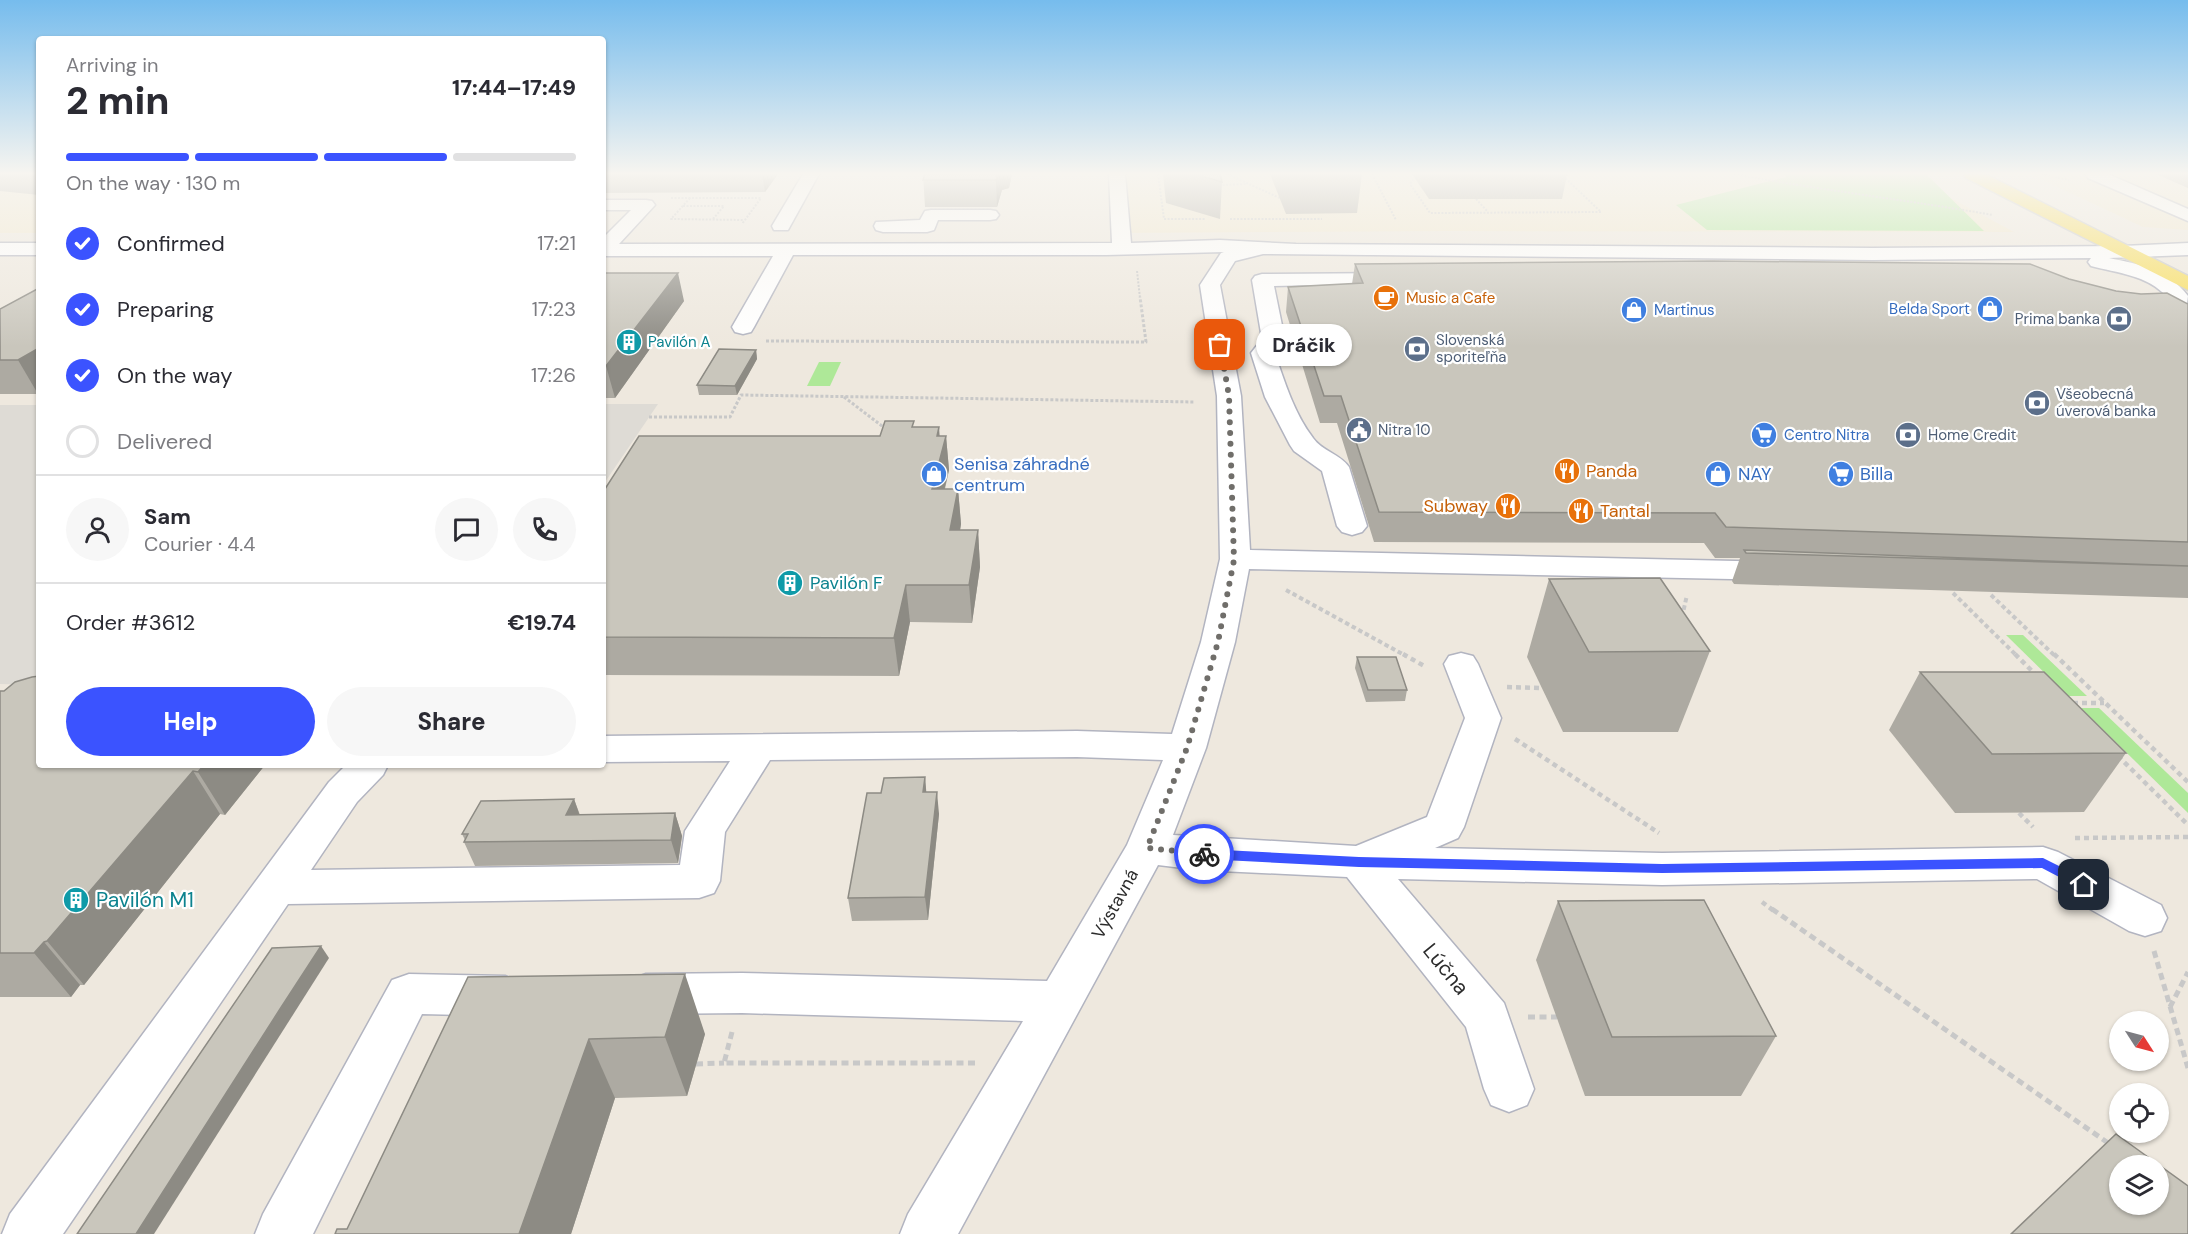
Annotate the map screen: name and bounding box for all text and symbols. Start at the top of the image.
text: Arriving in [66,52,158,78]
text: 17:44–17:49 [452,73,576,102]
text: 2 min [66,75,170,126]
text: On the way · 130 m [66,170,240,196]
icon: check [66,227,99,260]
text: Confirmed [117,229,225,258]
text: 17:21 [537,230,576,256]
cafe icon: Music a Cafe [1371,283,1401,313]
place label: Music a Cafe [1406,288,1495,308]
icon: check [66,293,99,326]
shop icon: Belda Sport [1975,294,2005,324]
text: Preparing [117,295,214,324]
shop icon: Martinus [1619,295,1649,325]
text: 17:23 [532,296,576,322]
place label: Belda Sport [1889,299,1970,319]
place label: Martinus [1654,300,1715,320]
bank icon: Prima banka [2104,304,2134,334]
place label: Prima banka [2015,309,2100,329]
pin [1194,319,1245,370]
callout: Dráčik [1256,324,1352,366]
building icon: Pavilón A [614,327,644,357]
icon: bag [1203,328,1236,361]
place label: Slovenská sporiteľňa [1436,330,1507,367]
place label: Pavilón A [648,332,711,352]
text: Dráčik [1272,332,1336,358]
bank icon: Slovenská sporiteľňa [1402,334,1432,364]
icon: check [66,359,99,392]
text: On the way [117,361,232,390]
text: 17:26 [531,362,576,388]
place label: Všeobecná úverová banka [2056,384,2156,421]
bank icon: Všeobecná úverová banka [2022,388,2052,418]
public building icon: Nitra 10 [1344,415,1374,445]
place label: Nitra 10 [1378,420,1431,440]
supermarket icon: Centro Nitra [1749,420,1779,450]
bank icon: Home Credit [1893,420,1923,450]
place label: Centro Nitra [1784,425,1869,445]
place label: Home Credit [1928,425,2017,445]
text: Delivered [117,427,212,456]
place label: Senisa záhradné centrum [954,452,1090,497]
restaurant icon: Panda [1552,456,1582,486]
shop icon: Senisa záhradné centrum [919,459,949,489]
place label: Panda [1586,459,1637,483]
shop icon: NAY [1703,459,1733,489]
supermarket icon: Billa [1826,459,1856,489]
place label: NAY [1738,462,1772,486]
place label: Billa [1860,462,1893,486]
restaurant icon: Subway [1493,491,1523,521]
place label: Subway [1423,494,1488,518]
restaurant icon: Tantal [1566,496,1596,526]
button: person [66,498,129,561]
button: chat [435,498,498,561]
button: phone [513,498,576,561]
place label: Tantal [1600,499,1650,523]
text: Sam [144,502,191,531]
text: Courier · 4.4 [144,531,255,557]
building icon: Pavilón F [775,568,805,598]
place label: Pavilón F [810,571,883,595]
text: Order #3612 [66,608,195,637]
text: €19.74 [507,608,576,637]
button: Help [66,687,315,756]
button: Share [327,687,576,756]
courier [1174,824,1234,884]
icon: bike [1188,838,1221,871]
pin [2058,859,2109,910]
street label: Výstavná [1086,865,1144,943]
icon: home [2067,868,2100,901]
building icon: Pavilón M1 [61,885,91,915]
place label: Pavilón M1 [96,886,194,914]
street label: Lúčna [1417,937,1475,1001]
north arrow [2109,1011,2169,1071]
map controls [2109,1011,2169,1215]
button: locate [2109,1083,2169,1143]
button: layers [2109,1155,2169,1215]

